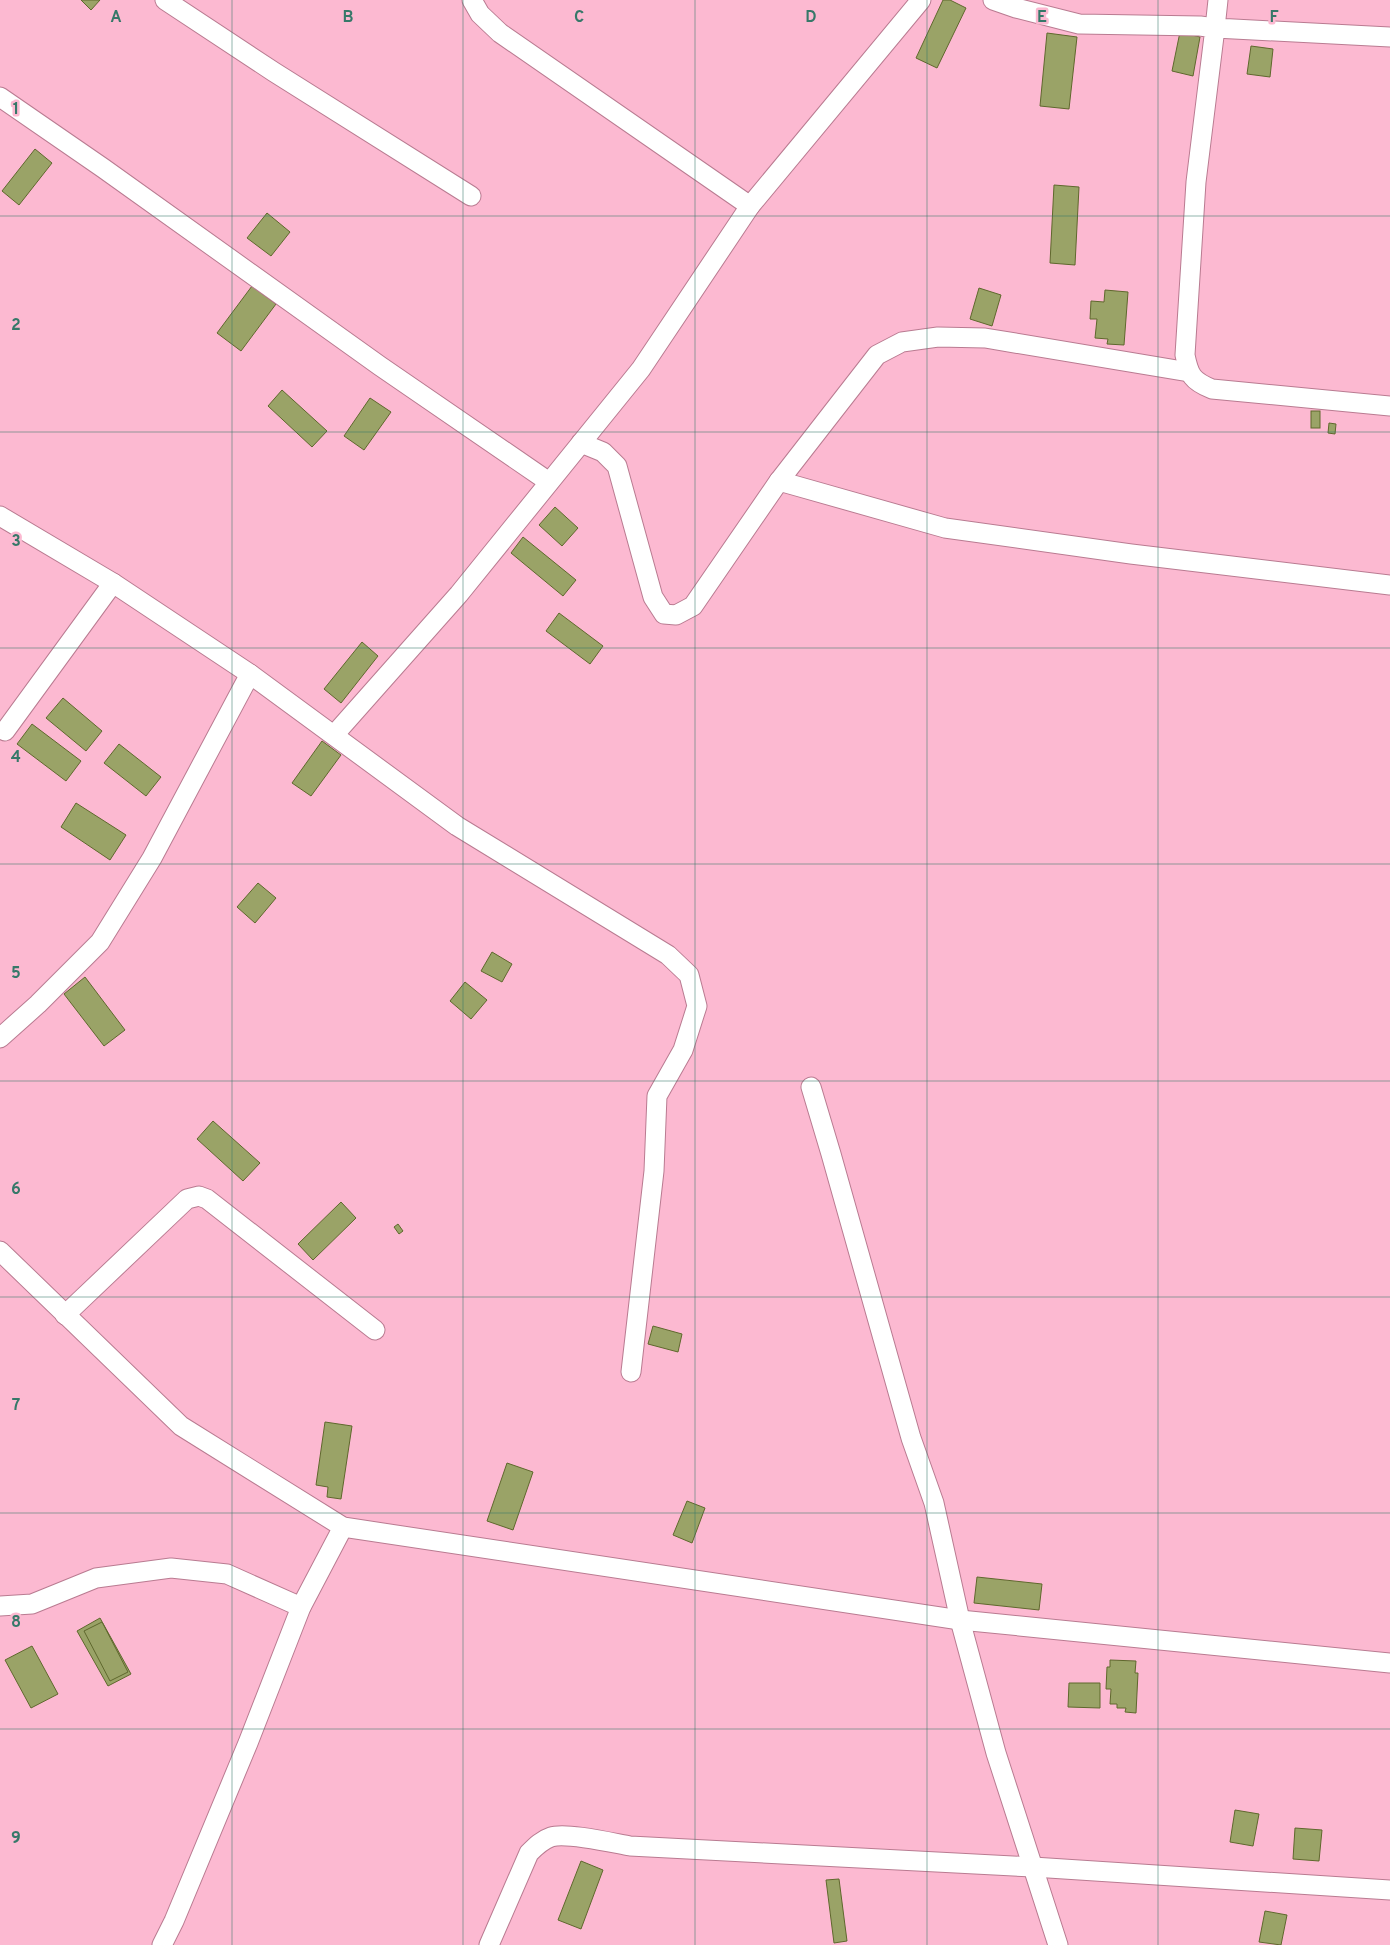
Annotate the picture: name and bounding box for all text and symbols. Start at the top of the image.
text: A [110,8,122,28]
text: B [342,8,354,28]
text: C [574,8,584,28]
text: D [805,8,817,28]
text: E [1037,8,1047,28]
text: F [1269,8,1279,28]
text: 1 [13,100,19,120]
text: 2 [11,316,21,336]
text: 3 [11,532,21,552]
text: 4 [11,748,21,768]
text: 5 [11,964,21,984]
text: 6 [11,1180,21,1200]
text: 7 [12,1396,20,1416]
text: 8 [11,1613,21,1633]
text: 9 [11,1829,21,1849]

